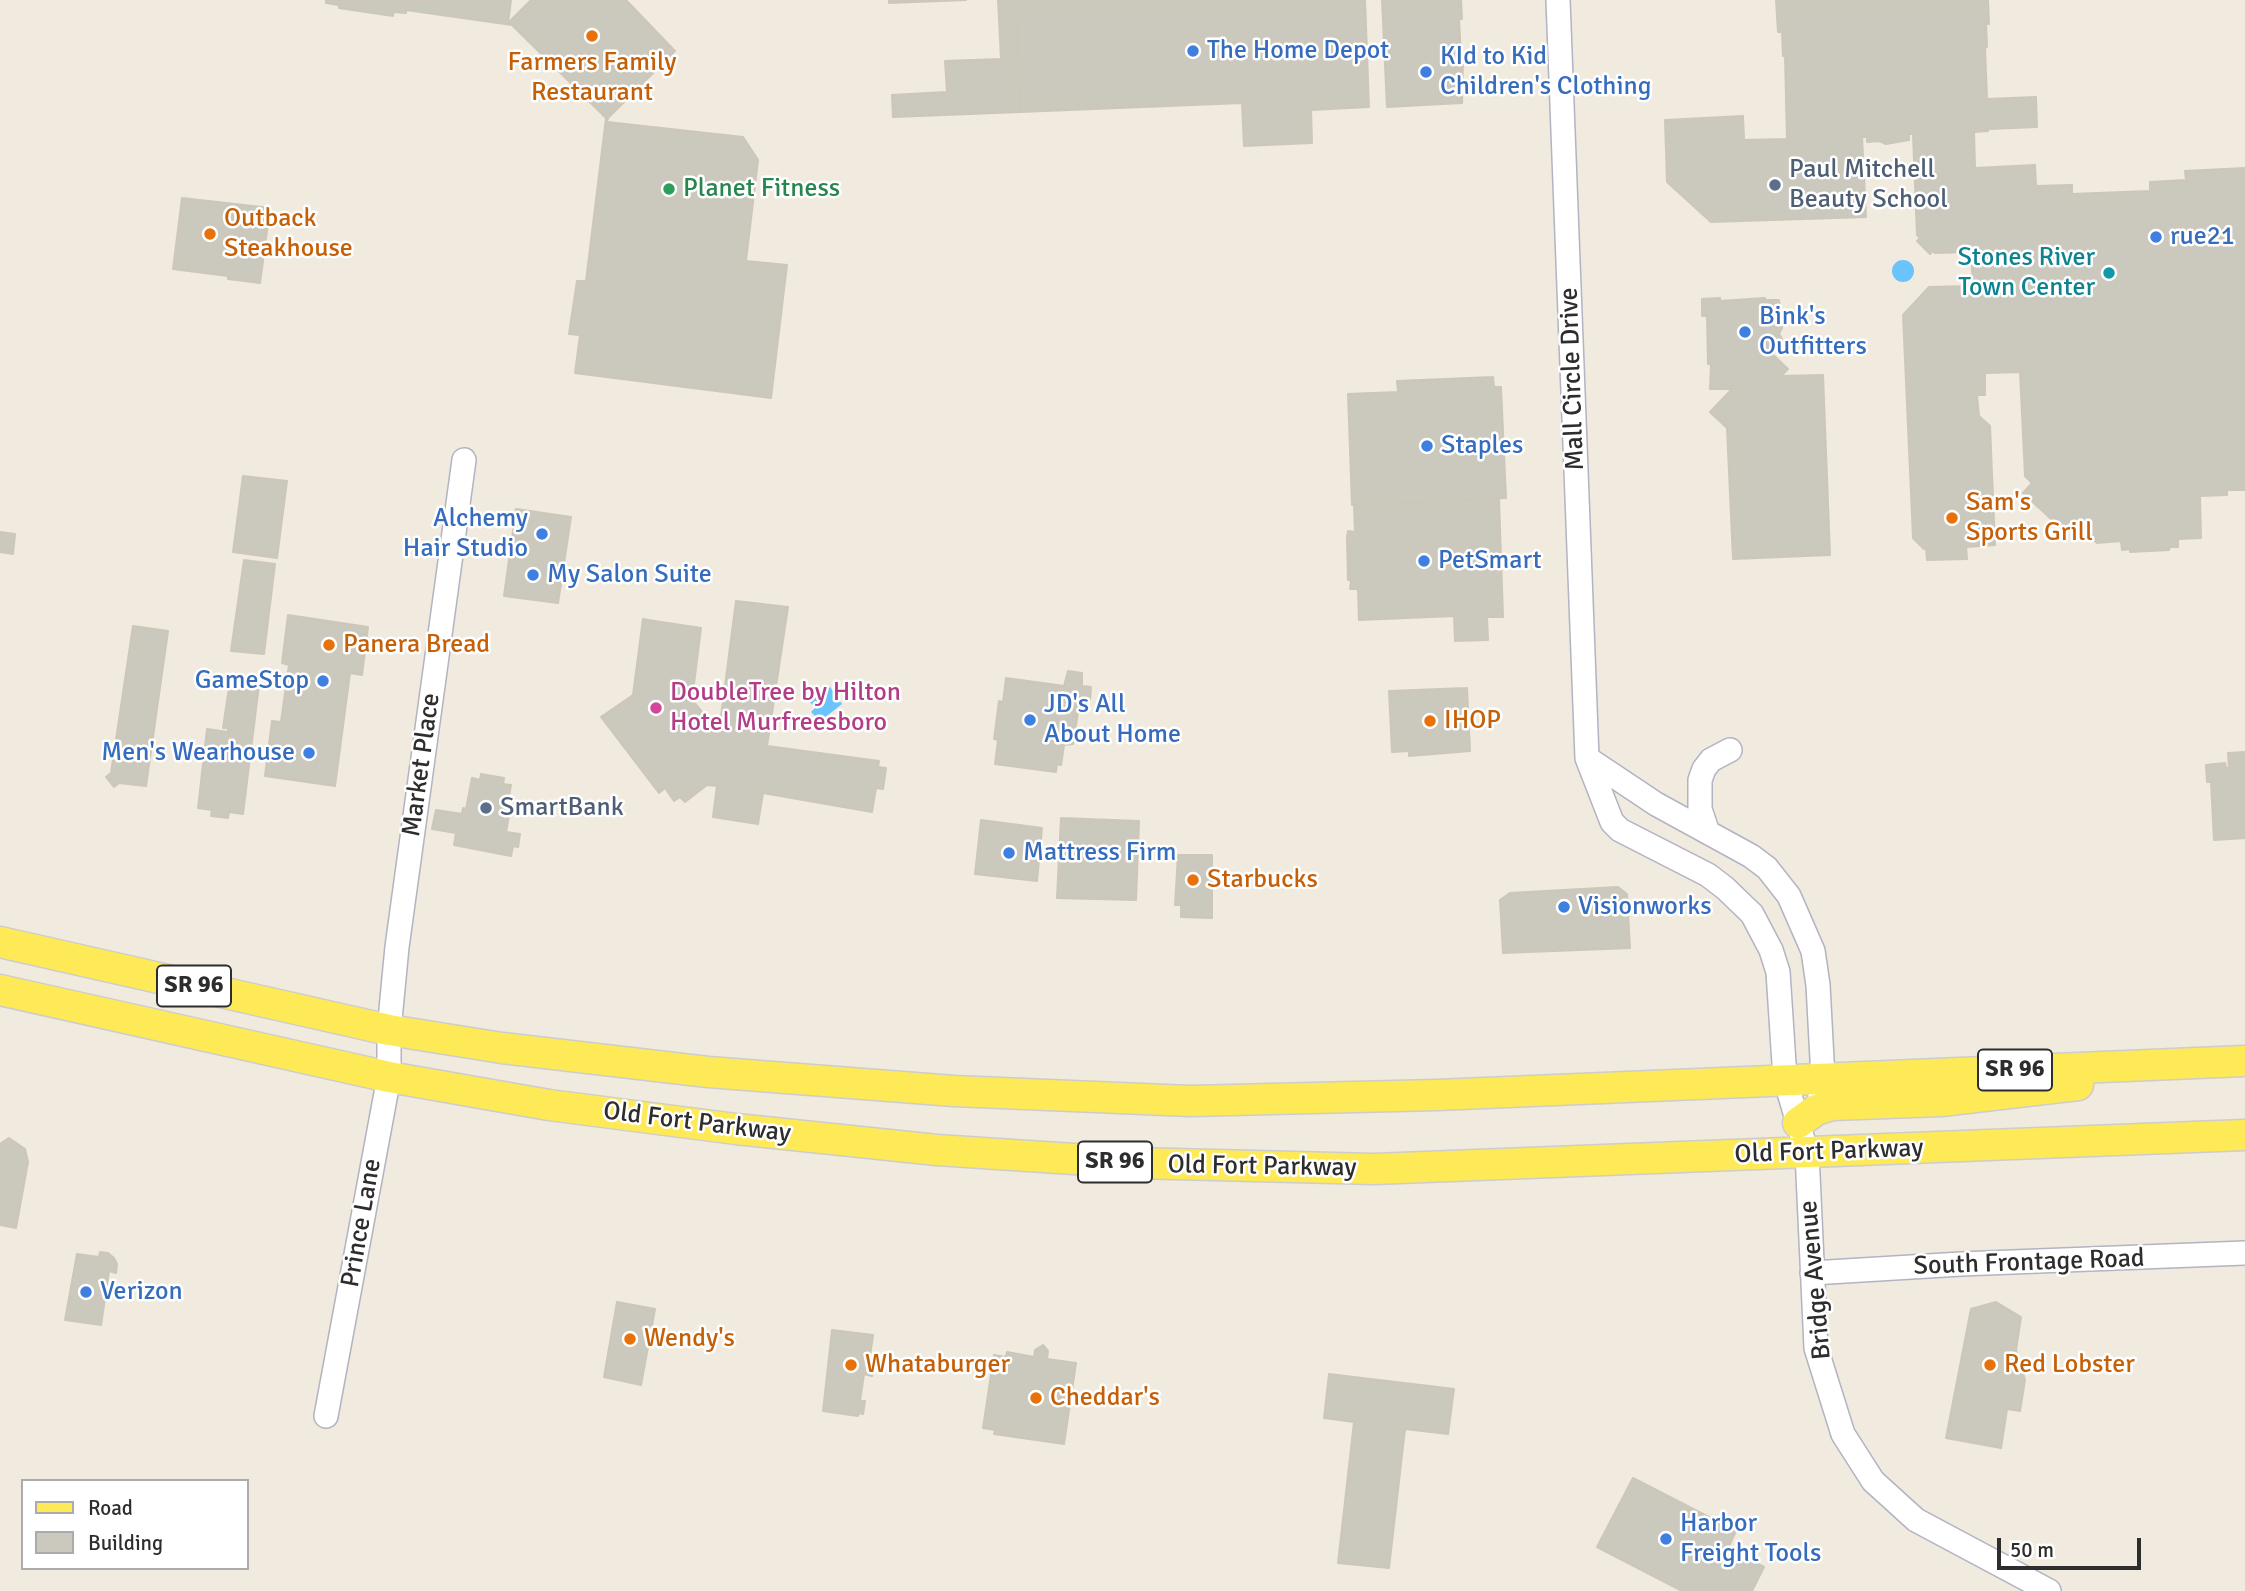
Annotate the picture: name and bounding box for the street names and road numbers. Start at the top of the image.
street label: Mall Circle Drive [1554,287,1592,471]
street label: Market Place [396,691,448,839]
road number: SR 96 [157,966,231,1006]
road number: SR 96 [1978,1050,2052,1090]
street label: Old Fort Parkway [601,1096,793,1150]
street label: Old Fort Parkway [1734,1133,1924,1171]
road number: SR 96 [1078,1142,1152,1182]
street label: Old Fort Parkway [1167,1150,1357,1184]
street label: Prince Lane [335,1156,389,1290]
street label: Bridge Avenue [1793,1199,1839,1361]
street label: South Frontage Road [1913,1243,2145,1283]

